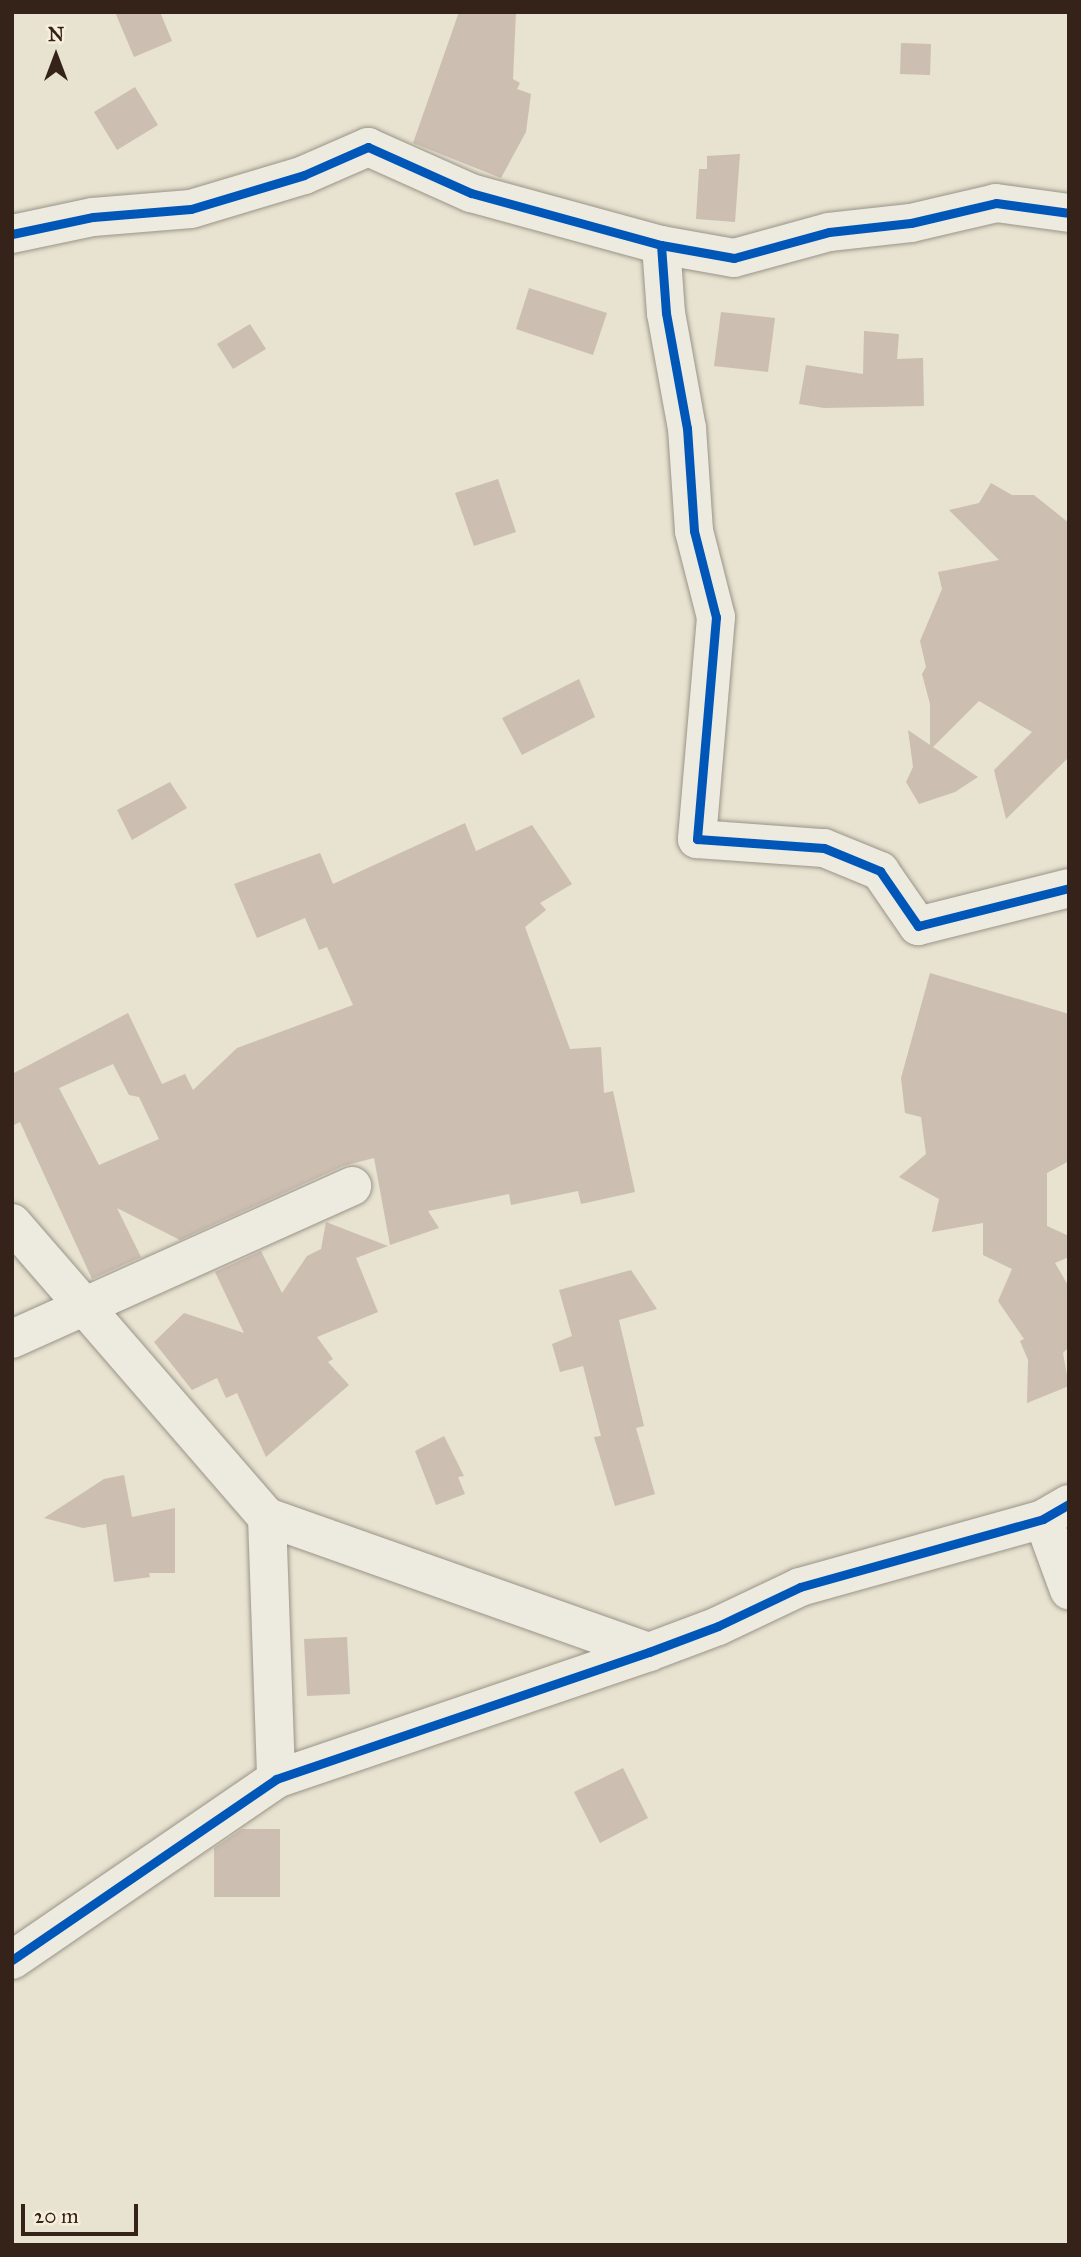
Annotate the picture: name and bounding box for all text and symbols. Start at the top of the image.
north arrow [21,21,91,91]
text: N [48,23,64,46]
scale bar [24,2190,142,2234]
text: 20 m [34,2203,79,2229]

